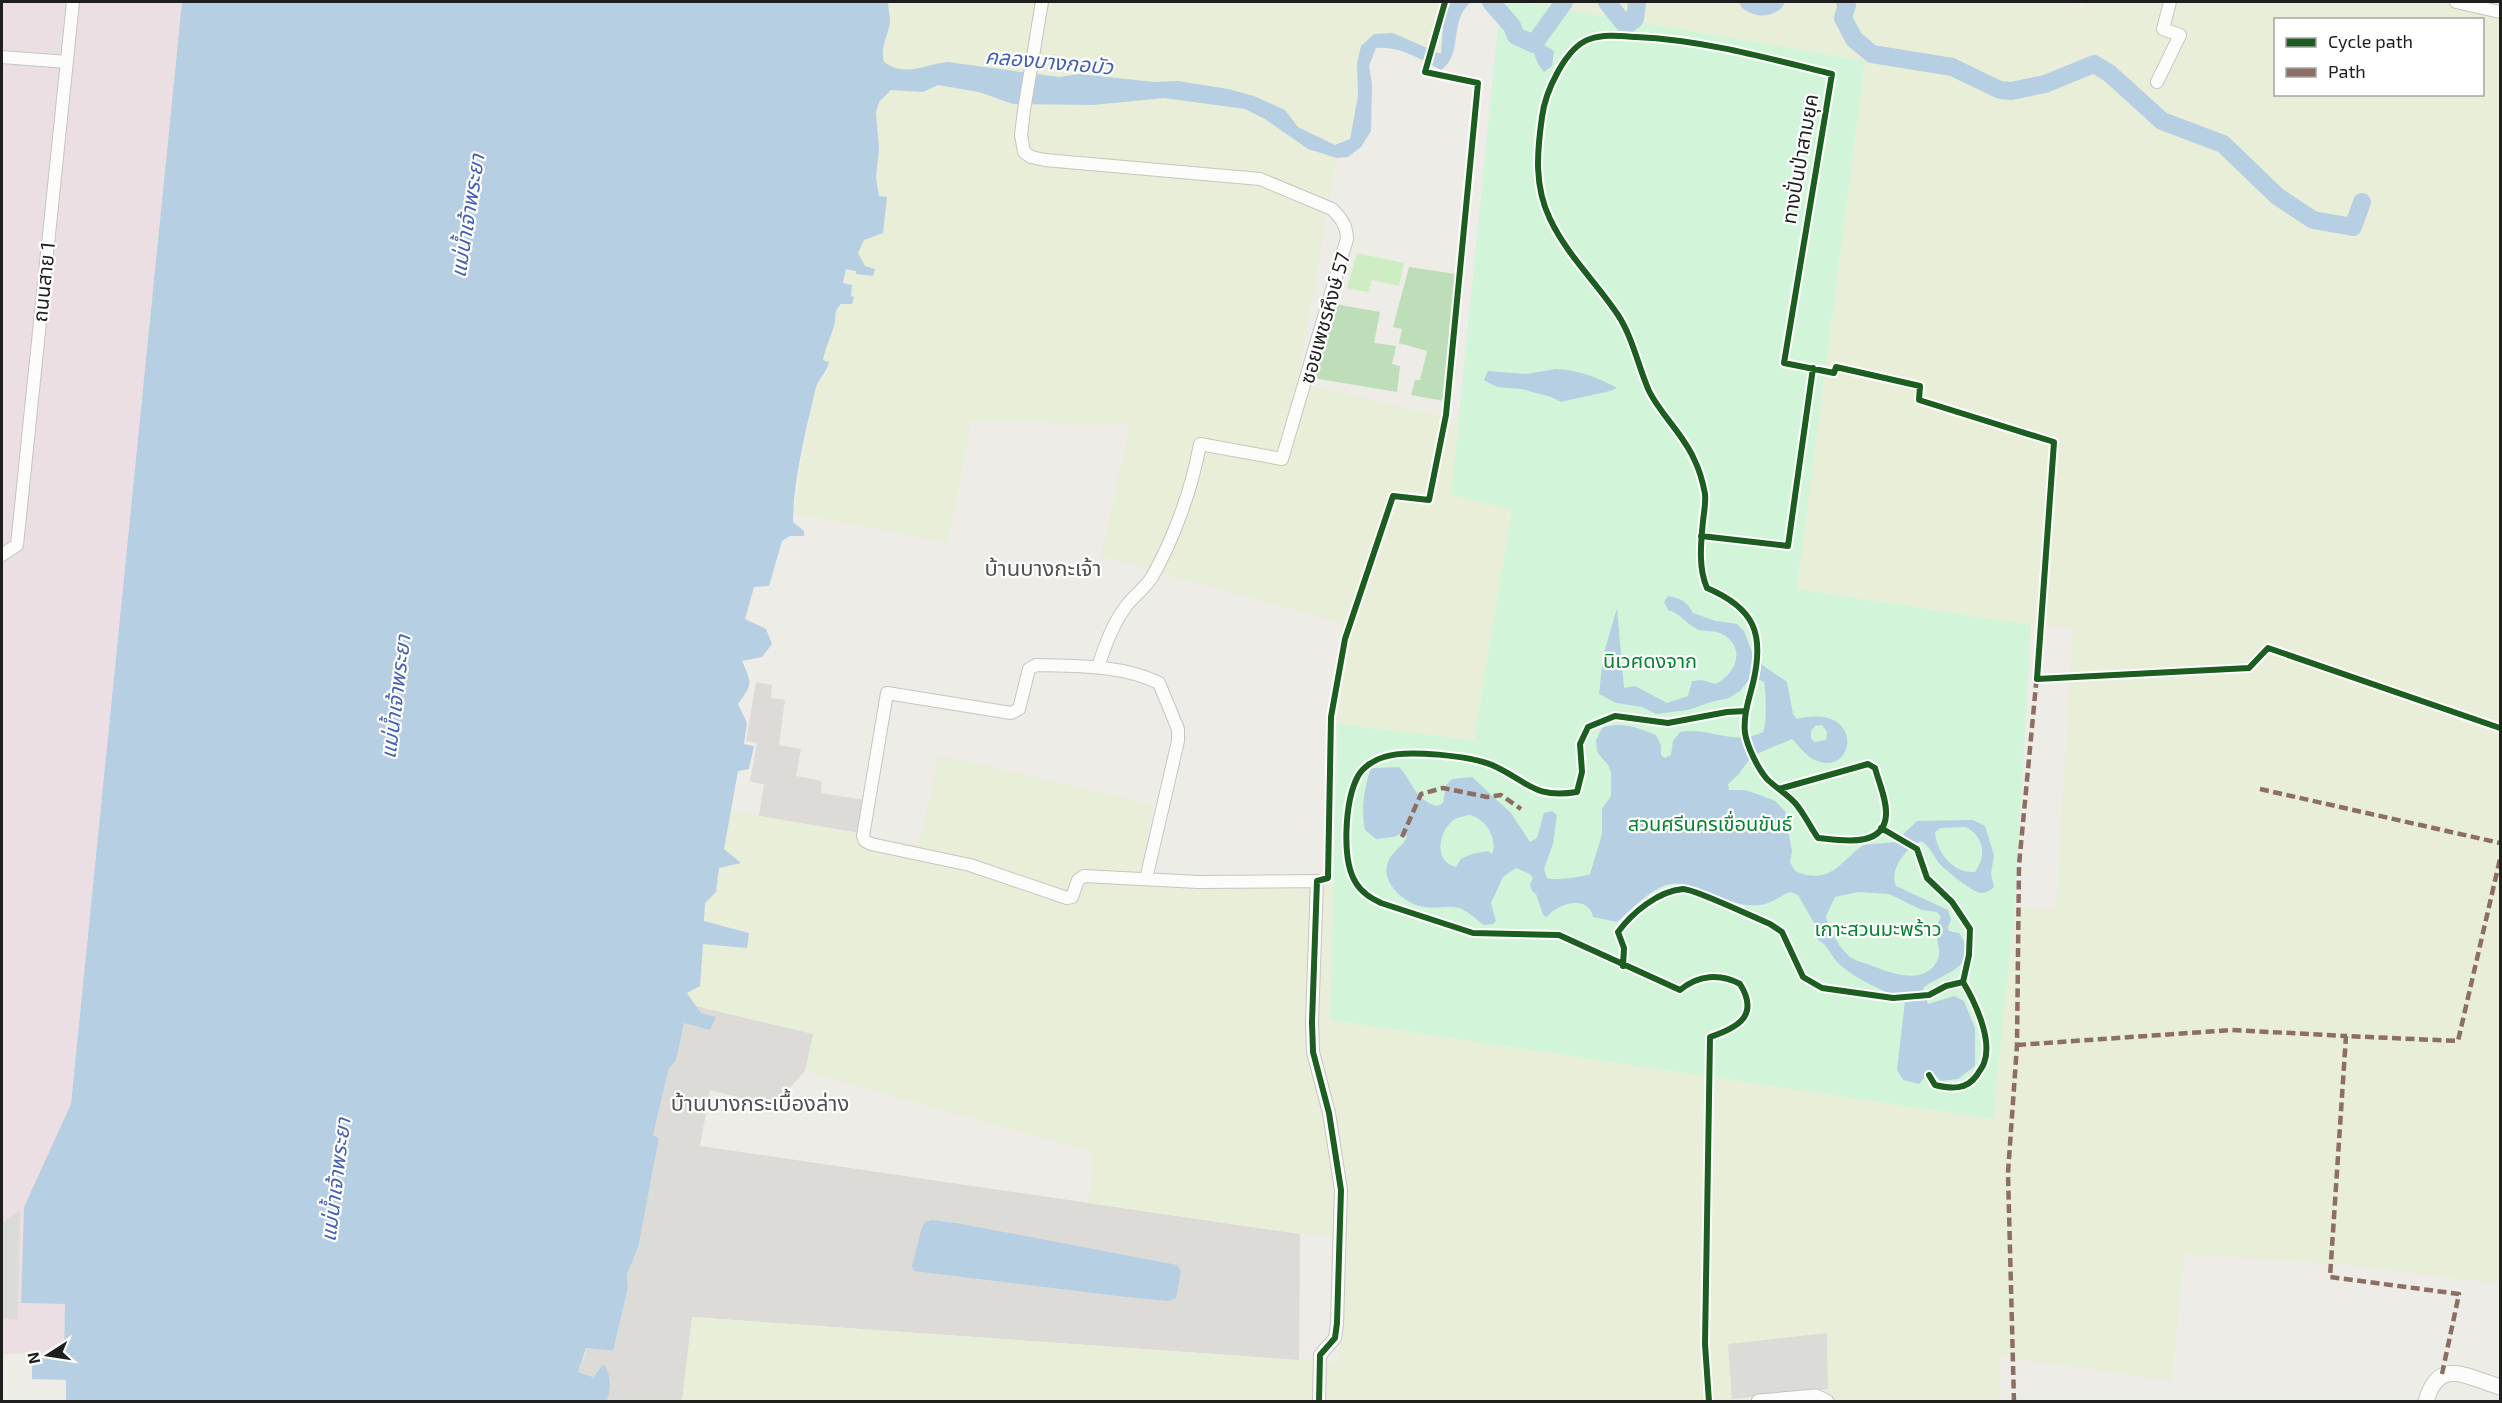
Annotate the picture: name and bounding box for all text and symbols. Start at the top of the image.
legend [2274,18,2484,96]
text: Cycle path [2328,30,2413,52]
water label: คลองบางกอบัว [984,42,1115,79]
text: Path [2328,60,2366,82]
street label: ทางปั่นป่าสามยุค [1776,92,1823,226]
water label: แม่น้ำเจ้าพระยา [443,151,489,279]
street label: ถนนสาย 1 [27,241,59,323]
street label: ซอยเพชรหึงษ์ 57 [1294,249,1354,386]
district label: บ้านบางกะเจ้า [985,554,1101,580]
water label: แม่น้ำเจ้าพระยา [374,632,415,760]
park label: นิเวศดงจาก [1603,648,1697,672]
park label: สวนศรีนครเขื่อนขันธ์ [1628,810,1793,835]
park label: เกาะสวนมะพร้าว [1815,916,1941,940]
district label: บ้านบางกระเบื้องล่าง [671,1088,849,1115]
water label: แม่น้ำเจ้าพระยา [314,1115,355,1243]
north arrow [18,1325,78,1385]
text: N [22,1351,43,1366]

